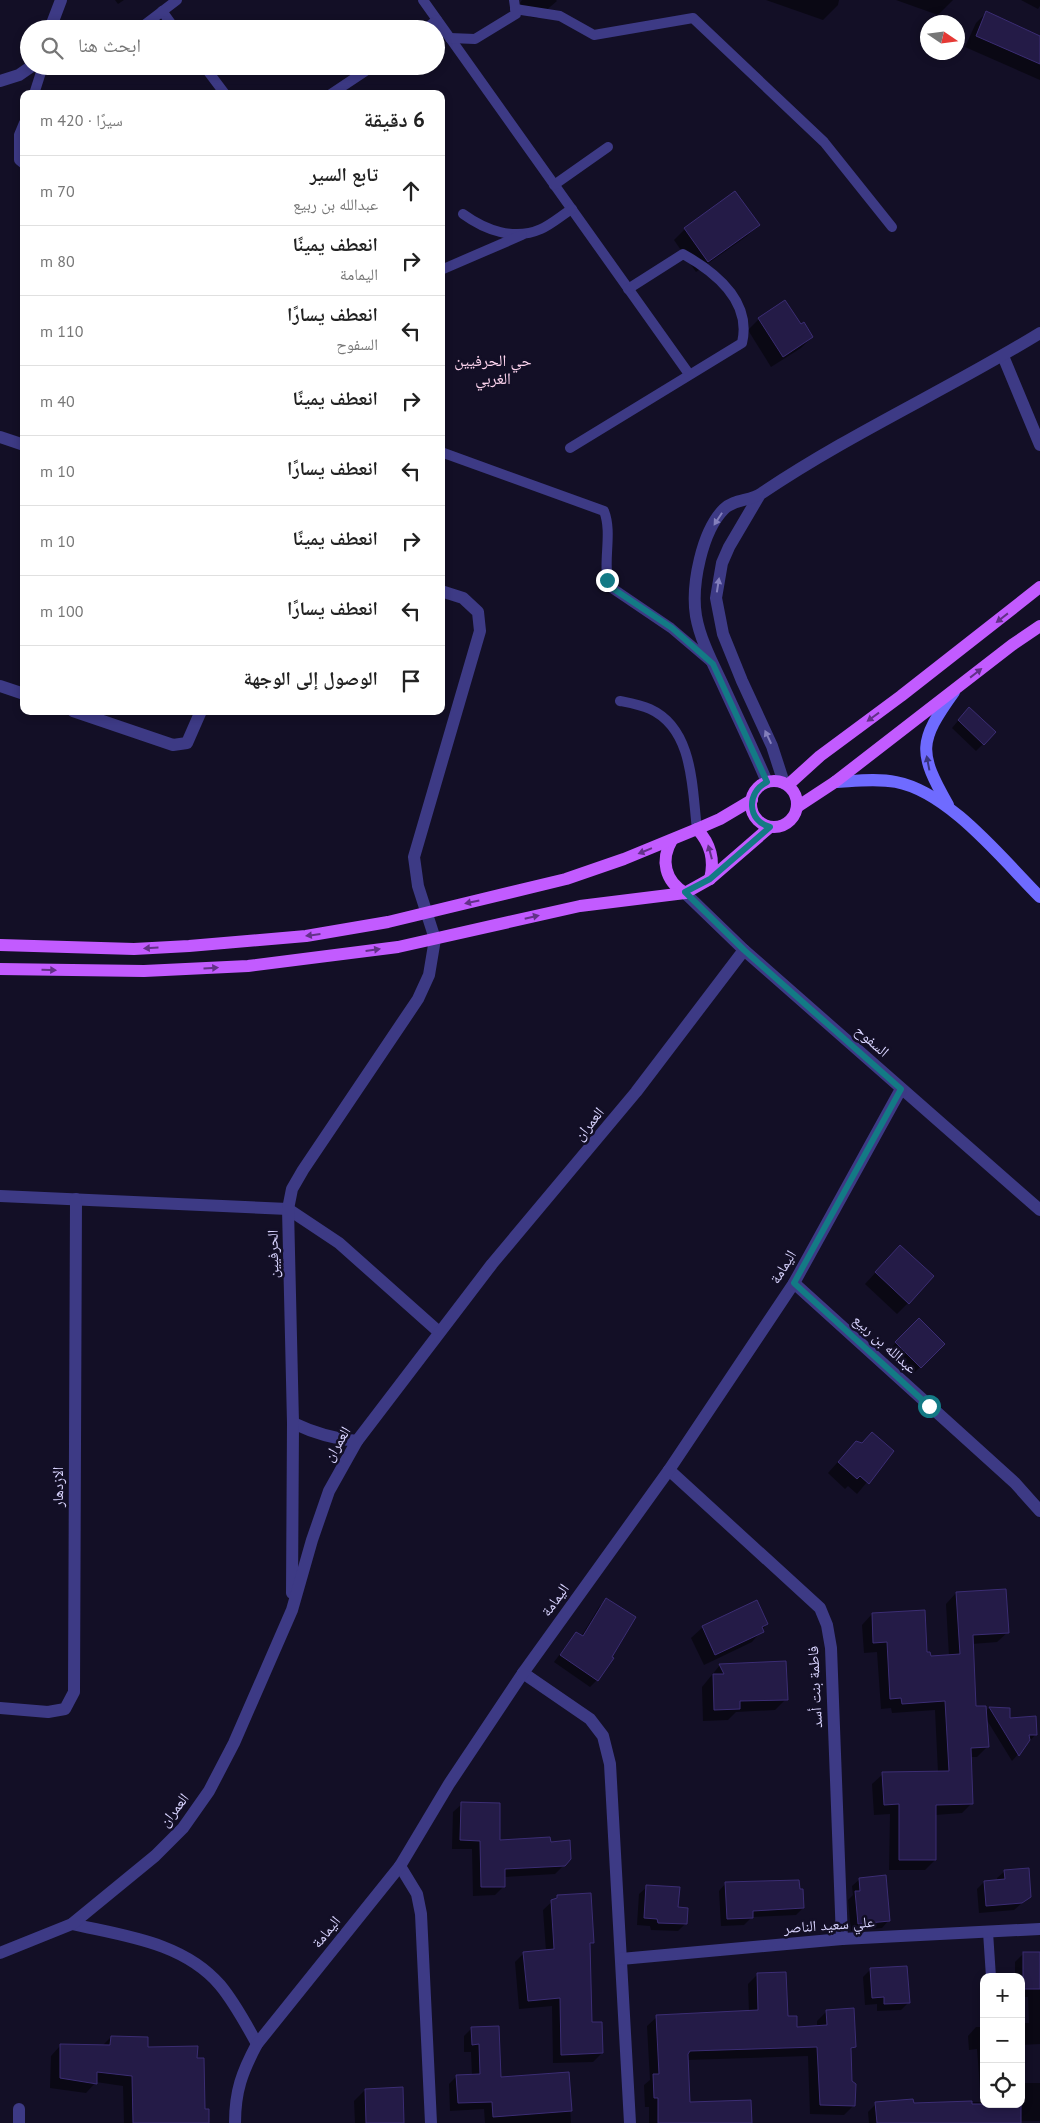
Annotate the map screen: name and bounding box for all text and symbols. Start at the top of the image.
north arrow [920,15,965,60]
search box [20,20,445,75]
text: ابحث هنا [78,33,141,57]
icon: search [38,34,66,62]
text: 6 دقيقة [364,106,425,133]
text: سيرًا · 420 m [40,110,123,130]
text: تابع السير [310,162,378,186]
icon: ahead [397,177,425,205]
text: 70 m [40,181,75,201]
text: عبدالله بن ربيع [293,194,378,214]
text: انعطف يمينًا [293,232,378,256]
icon: right [397,247,425,275]
text: 80 m [40,251,75,271]
text: اليمامة [340,264,378,284]
text: انعطف يسارًا [287,302,378,326]
icon: left [397,317,425,345]
text: 110 m [40,321,83,341]
text: السفوح [336,334,378,354]
district label: حي الحرفيين الغربي [454,350,532,391]
text: انعطف يمينًا [293,386,378,410]
icon: right [397,387,425,415]
text: 40 m [40,391,75,411]
text: انعطف يسارًا [287,456,378,480]
icon: left [397,457,425,485]
text: 10 m [40,461,75,481]
one-way arrow [713,512,723,526]
text: انعطف يمينًا [293,526,378,550]
icon: right [397,527,425,555]
text: 10 m [40,531,75,551]
route end [596,569,619,592]
one-way arrow [714,577,722,593]
text: انعطف يسارًا [287,596,378,620]
icon: left [397,597,425,625]
text: 100 m [40,601,83,621]
one-way arrow [996,612,1009,623]
text: الوصول إلى الوجهة [243,666,378,690]
icon: arrive [397,667,425,695]
one-way arrow [969,668,982,679]
one-way arrow [866,712,880,722]
one-way arrow [764,730,772,744]
one-way arrow [924,755,932,771]
one-way arrow [706,845,714,860]
one-way arrow [637,847,652,855]
one-way arrow [464,899,480,907]
one-way arrow [524,913,539,921]
one-way arrow [305,931,321,939]
one-way arrow [143,944,159,952]
one-way arrow [365,946,381,954]
one-way arrow [203,964,219,972]
one-way arrow [41,966,57,974]
street label: السفوح [851,1021,893,1061]
street label: العمران [569,1103,609,1145]
street label: الحرفيين [263,1229,283,1279]
street label: اليمامة [765,1247,800,1287]
street label: عبدالله بن ربيع [849,1310,922,1378]
route start [918,1395,941,1418]
street label: العمران [319,1423,355,1465]
street label: الازدهار [48,1467,67,1508]
street label: اليمامة [536,1580,573,1620]
street label: فاطمة بنت أسد [803,1645,826,1729]
street label: العمران [155,1789,193,1831]
street label: اليمامة [307,1912,344,1952]
street label: علي سعيد الناصر [782,1912,876,1940]
map controls [980,1973,1025,2108]
button: + [980,1973,1025,2018]
button: − [980,2018,1025,2063]
button: locate [980,2063,1025,2108]

